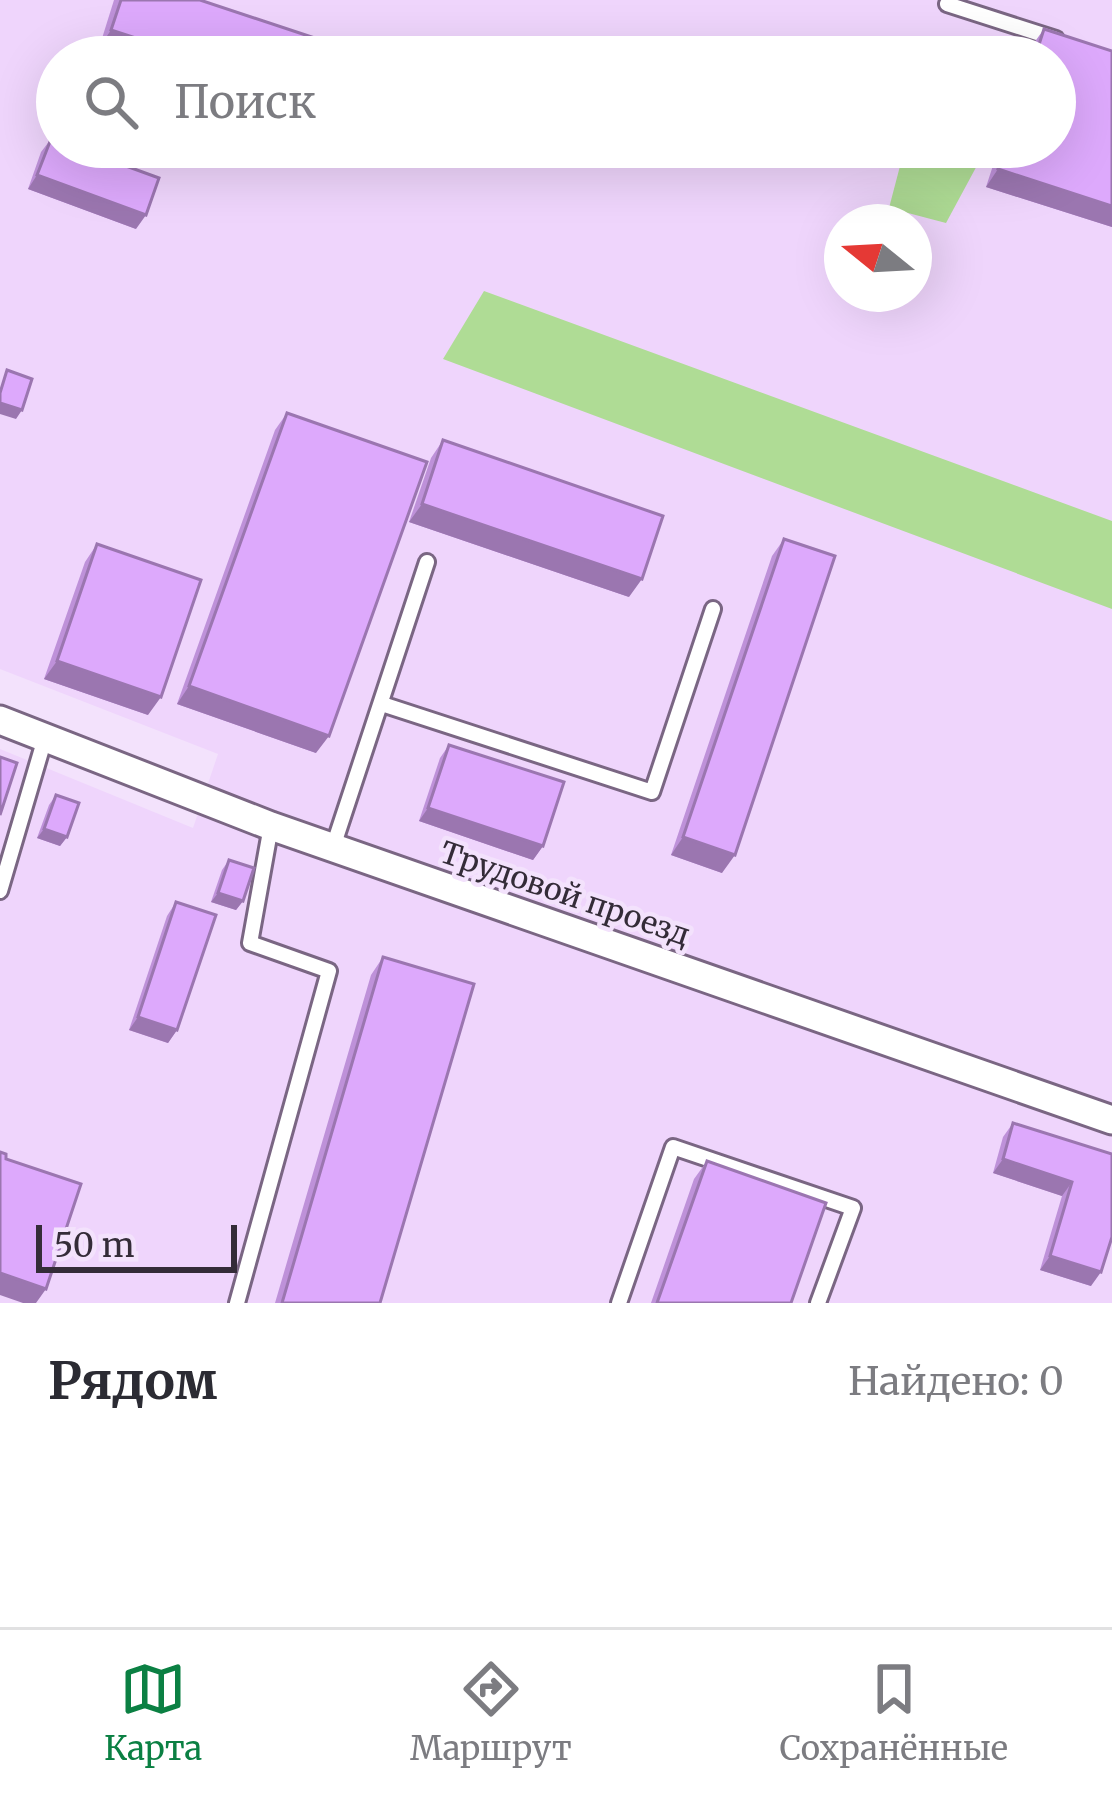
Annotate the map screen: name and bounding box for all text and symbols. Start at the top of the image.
search box [36,36,1076,168]
icon: search [78,69,144,135]
text: Поиск [174,74,316,130]
north arrow [824,204,932,312]
street label: Трудовой проезд [435,833,695,954]
scale bar [36,1219,237,1272]
text: 50 m [54,1225,135,1266]
text: Рядом [48,1349,217,1413]
text: Найдено: 0 [848,1357,1064,1406]
tab: Карта [104,1656,202,1769]
tab: Маршрут [410,1656,572,1769]
tab: Сохранённые [780,1656,1008,1769]

